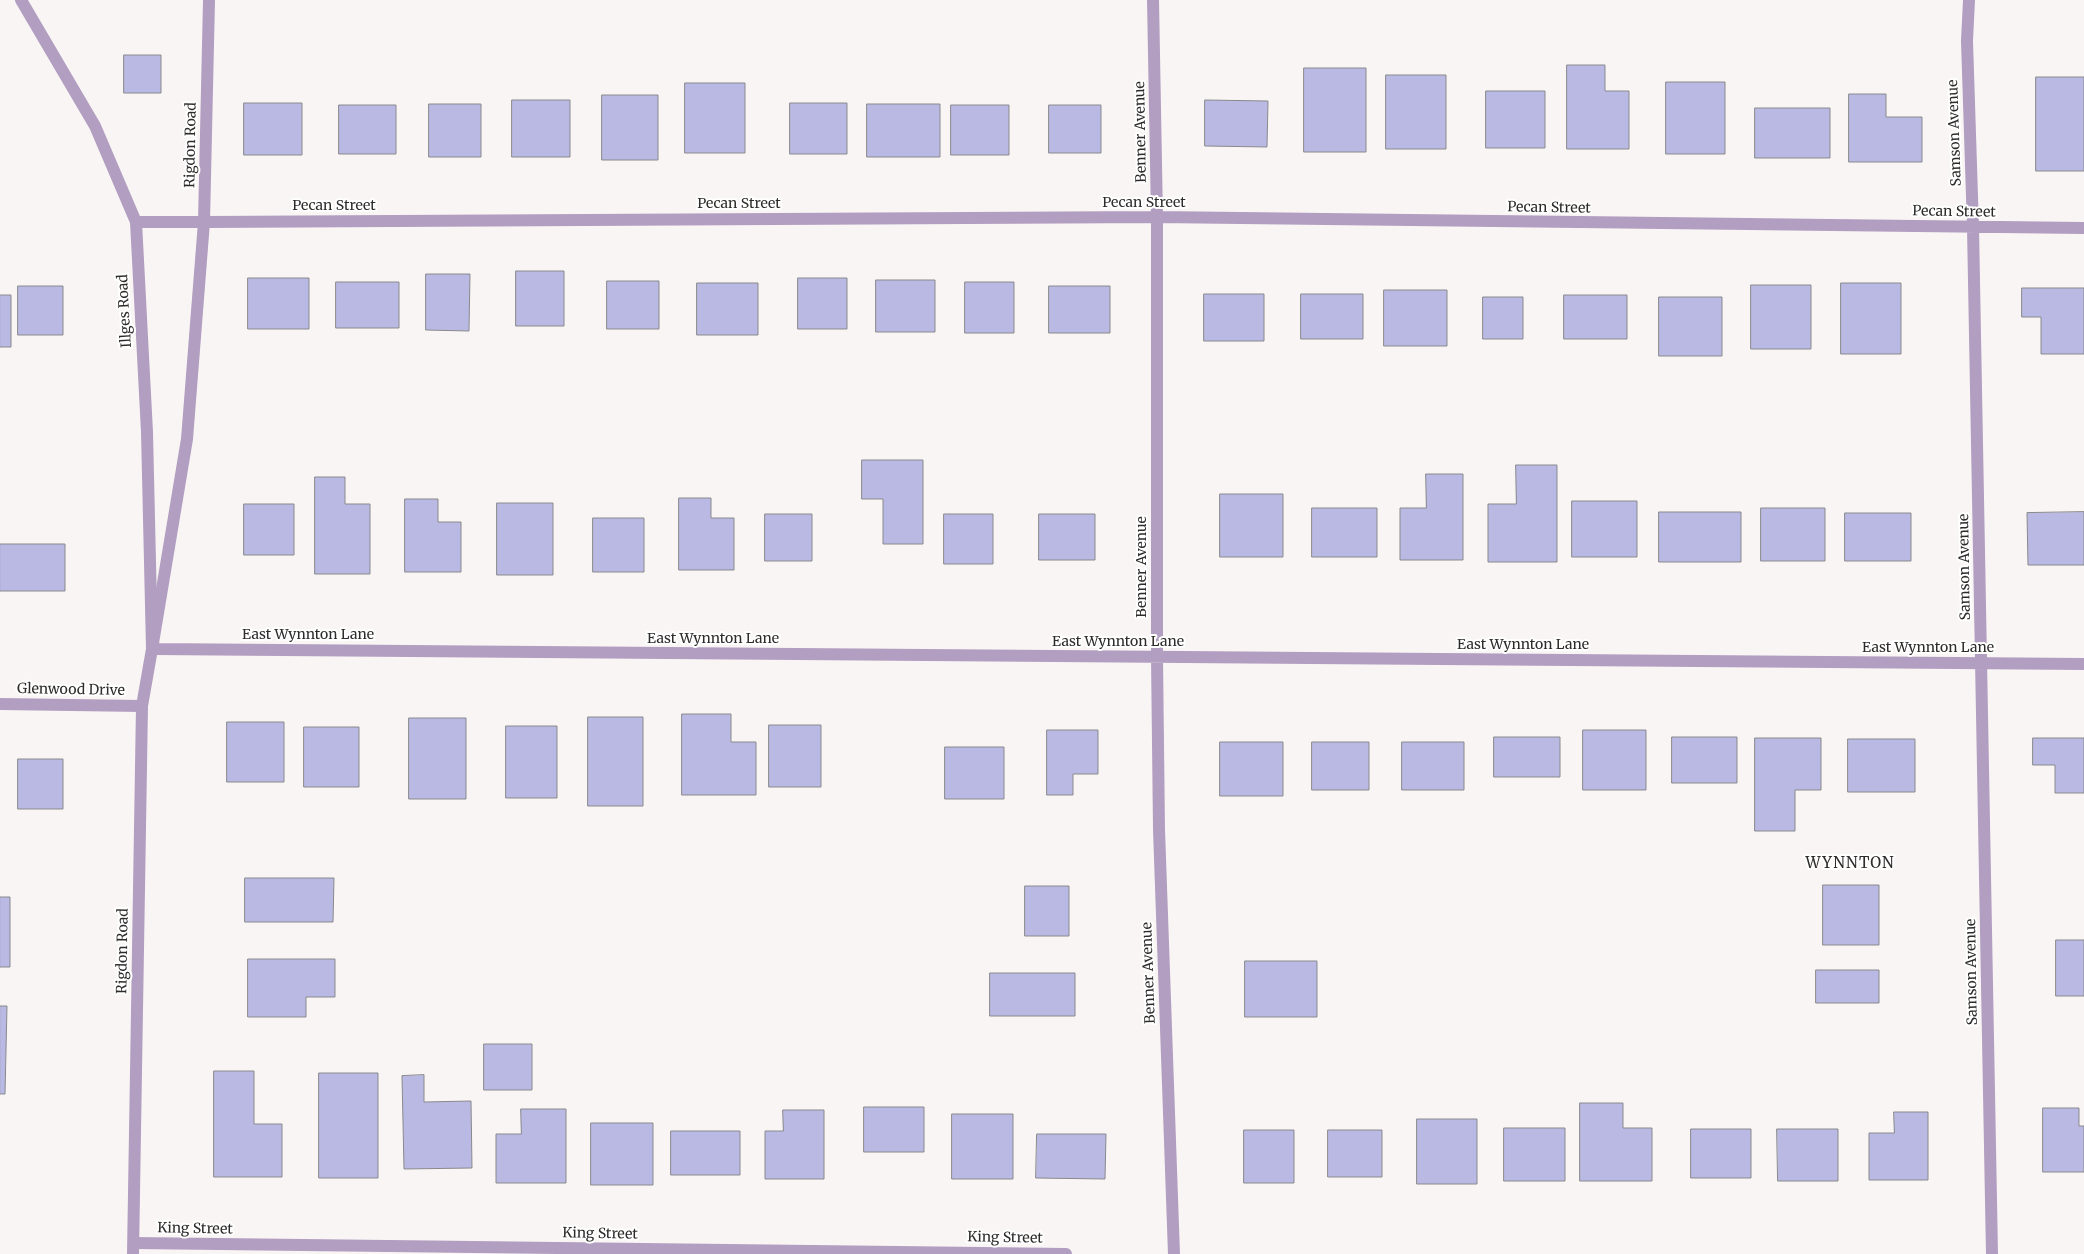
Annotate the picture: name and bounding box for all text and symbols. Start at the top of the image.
street label: Samson Avenue [1945,79,1965,187]
street label: Benner Avenue [1132,81,1150,183]
street label: Rigdon Road [182,102,200,188]
street label: Pecan Street [1102,195,1186,211]
street label: Pecan Street [697,196,781,212]
street label: Pecan Street [292,198,376,214]
street label: Pecan Street [1507,199,1591,217]
street label: Pecan Street [1912,203,1996,221]
street label: Illges Road [115,274,135,348]
street label: Samson Avenue [1956,514,1974,620]
street label: Benner Avenue [1134,516,1150,618]
street label: East Wynnton Lane [242,627,374,643]
street label: East Wynnton Lane [647,631,779,647]
street label: East Wynnton Lane [1052,634,1184,650]
street label: East Wynnton Lane [1457,637,1589,653]
street label: East Wynnton Lane [1862,640,1994,656]
street label: Glenwood Drive [17,681,125,699]
district label: WYNNTON [1805,855,1895,873]
street label: Rigdon Road [114,908,132,994]
street label: Samson Avenue [1963,919,1981,1025]
street label: Benner Avenue [1139,922,1159,1024]
street label: King Street [157,1220,233,1238]
street label: King Street [562,1225,638,1243]
street label: King Street [967,1229,1043,1247]

